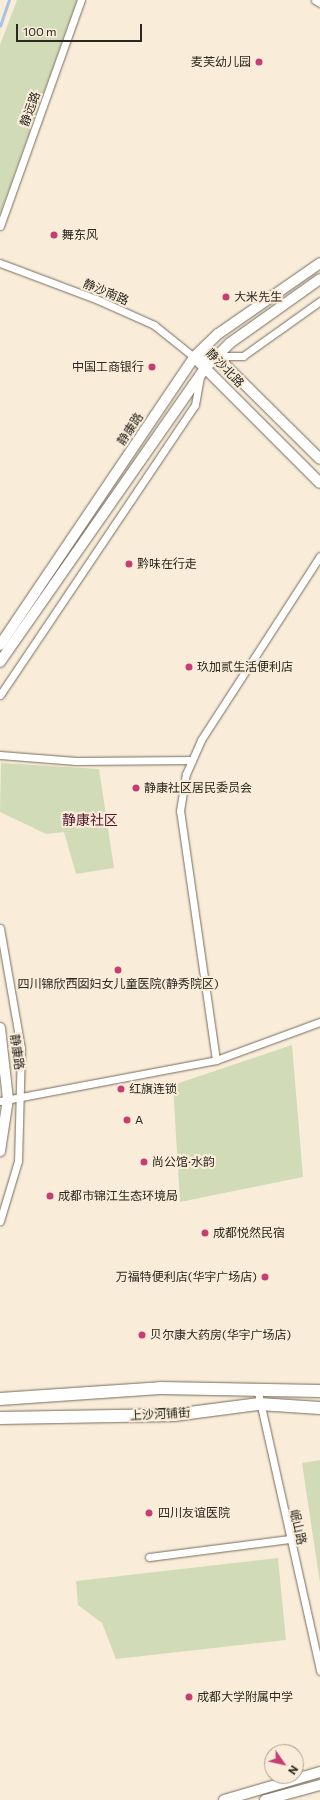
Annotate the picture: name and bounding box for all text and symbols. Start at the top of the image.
scale bar [18,16,144,42]
text: 100 m [23,24,57,38]
place label: 麦芙幼儿园 [191,55,251,69]
marker: 麦芙幼儿园 [254,57,264,67]
street label: 静远路 [17,90,43,128]
place label: 舞东风 [62,228,98,242]
marker: 舞东风 [49,230,59,240]
street label: 静沙南路 [81,276,131,308]
place label: 大米先生 [234,290,282,304]
marker: 大米先生 [221,292,231,302]
street label: 静沙北路 [203,346,247,390]
place label: 中国工商银行 [72,360,144,374]
marker: 中国工商银行 [147,362,157,372]
street label: 静康路 [114,410,146,448]
place label: 黔味在行走 [137,557,197,571]
marker: 黔味在行走 [124,559,134,569]
place label: 玖加贰生活便利店 [197,660,293,674]
marker: 玖加贰生活便利店 [184,662,194,672]
place label: 静康社区居民委员会 [144,781,252,795]
marker: 静康社区居民委员会 [131,783,141,793]
district label: 静康社区 [62,812,118,828]
marker: 四川锦欣西囡妇女儿童医院(静秀院区) [112,964,124,976]
place label: 四川锦欣西囡妇女儿童医院(静秀院区) [17,977,219,991]
street label: 静康路 [7,1033,27,1071]
place label: 红旗连锁 [129,1082,177,1096]
marker: 红旗连锁 [116,1084,126,1094]
place label: A [135,1113,143,1127]
marker: A [122,1115,132,1125]
place label: 尚公馆·水韵 [152,1155,215,1169]
marker: 尚公馆·水韵 [139,1157,149,1167]
place label: 成都市锦江生态环境局 [58,1189,178,1203]
marker: 成都市锦江生态环境局 [45,1191,55,1201]
place label: 成都悦然民宿 [213,1226,285,1240]
marker: 成都悦然民宿 [200,1228,210,1238]
place label: 万福特便利店(华宇广场店) [116,1270,257,1284]
marker: 万福特便利店(华宇广场店) [260,1272,270,1282]
place label: 贝尔康大药房(华宇广场店) [150,1328,291,1342]
marker: 贝尔康大药房(华宇广场店) [137,1330,147,1340]
street label: 上沙河铺街 [130,1405,190,1423]
place label: 四川友谊医院 [158,1506,230,1520]
marker: 四川友谊医院 [143,1507,155,1519]
street label: 岷山路 [287,1508,309,1546]
place label: 成都大学附属中学 [197,1690,293,1704]
marker: 成都大学附属中学 [184,1692,194,1702]
north arrow [264,1744,304,1784]
text: N [286,1763,301,1777]

